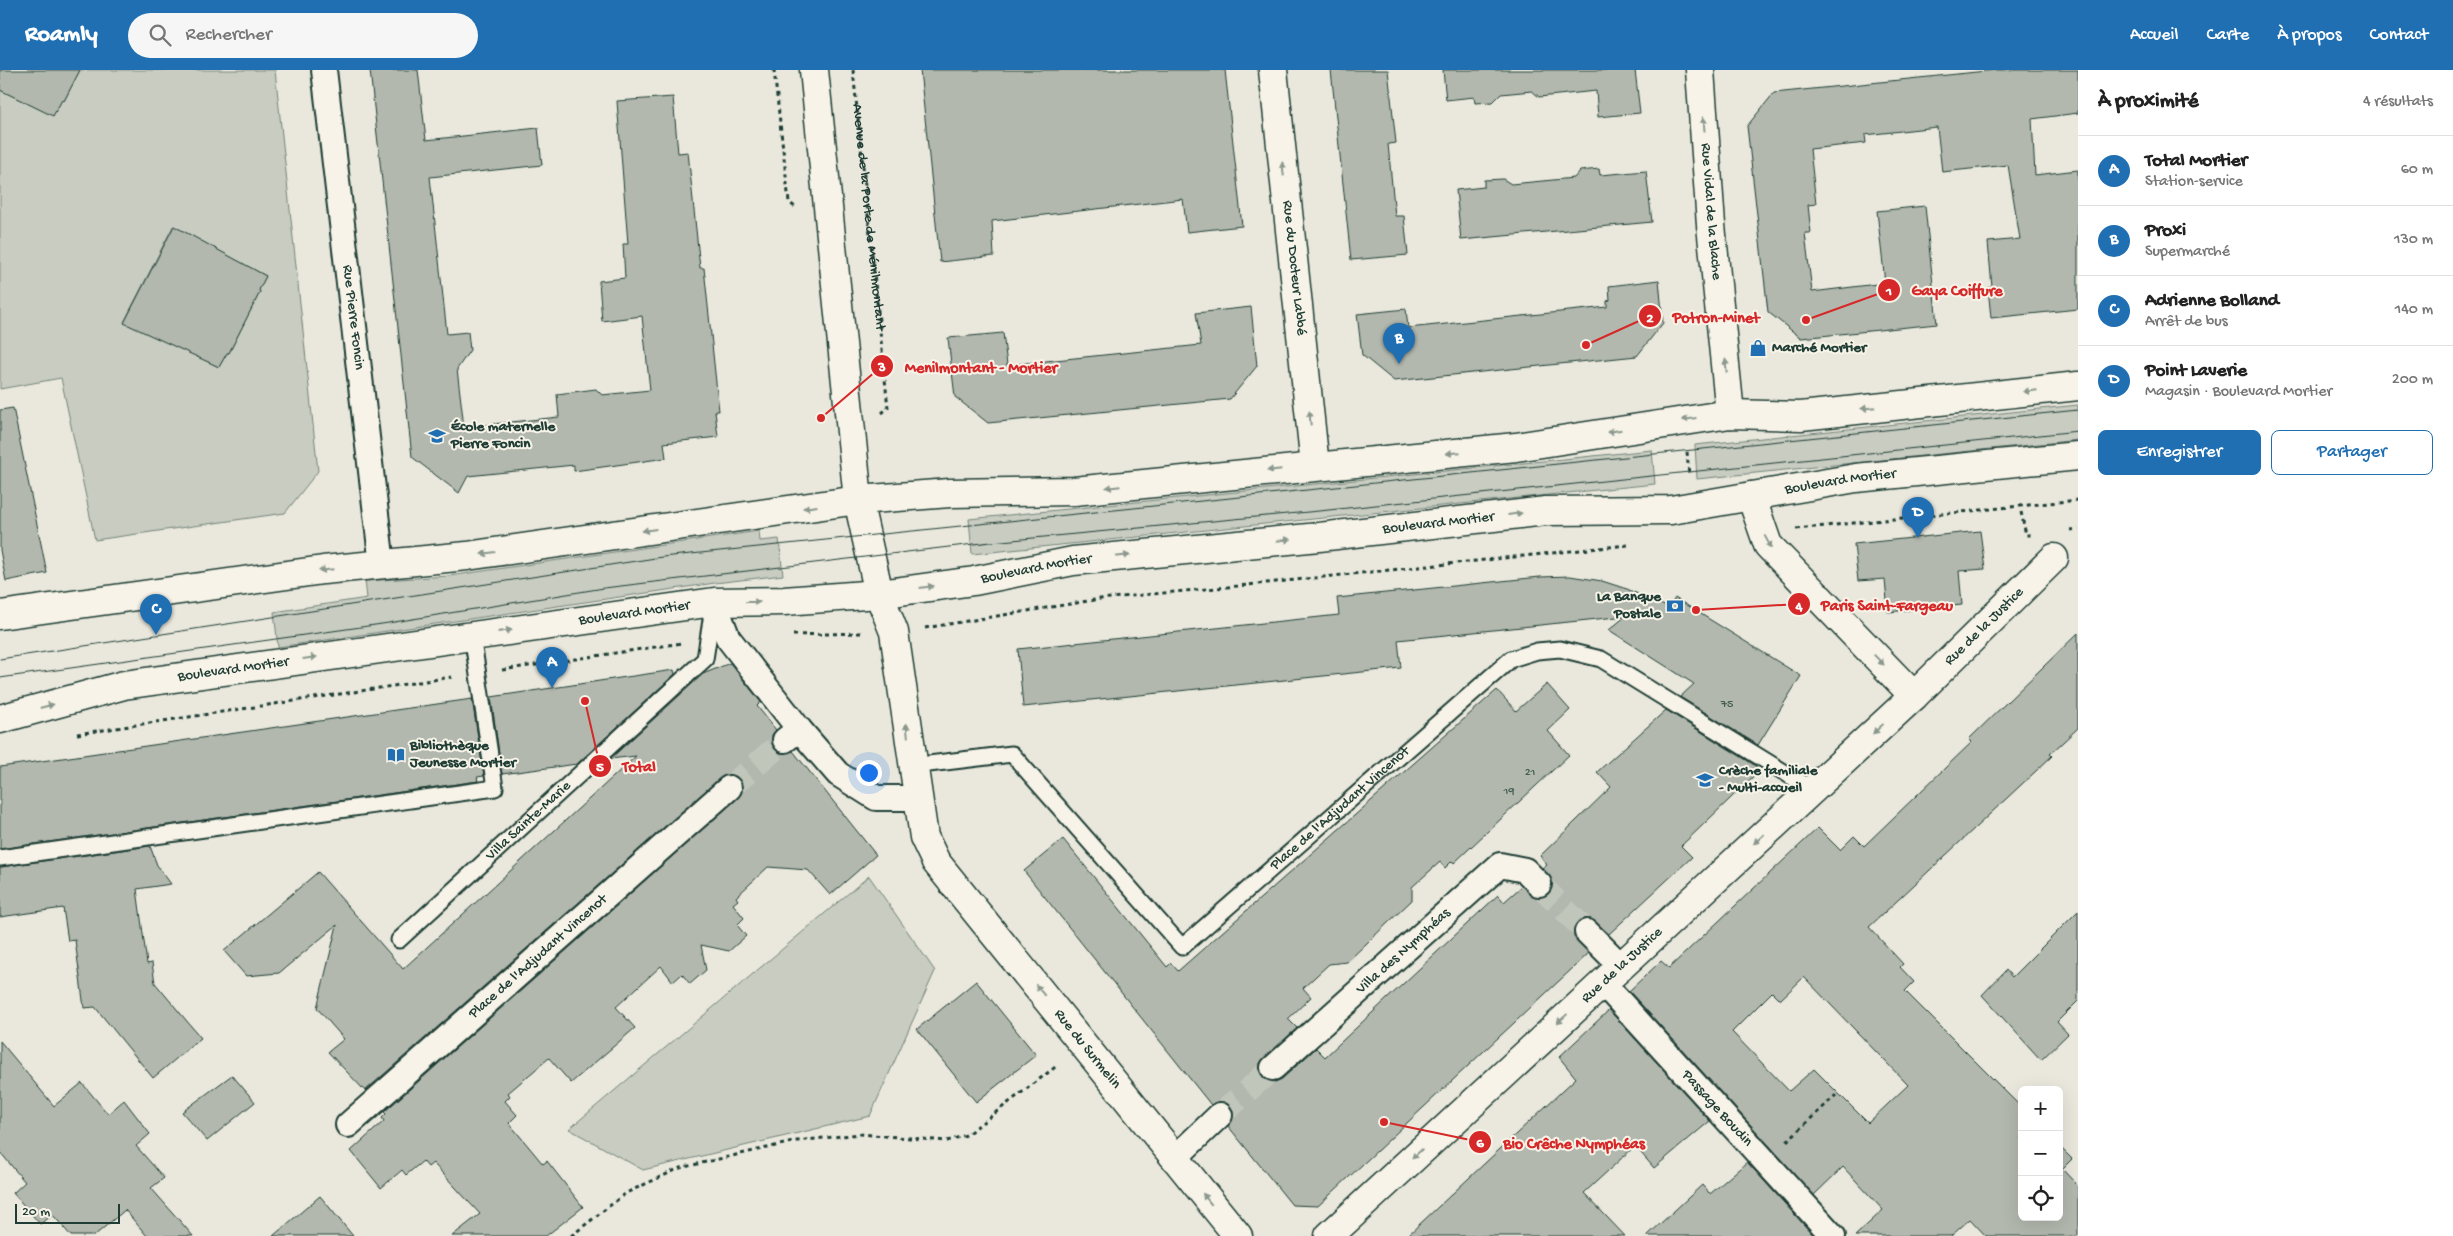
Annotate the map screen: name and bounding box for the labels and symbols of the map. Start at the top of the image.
street label: Avenue de la Porte de Ménilmontant [848,103,889,333]
one-way arrow [1699,116,1707,132]
street label: Rue Vidal de la Blache [1696,142,1726,281]
one-way arrow [1279,161,1287,177]
street label: Rue du Docteur Labbé [1278,200,1310,336]
street label: Rue Pierre Foncin [338,264,368,371]
callout: Gaya Coiffure [1876,274,2012,305]
text: Gaya Coiffure [1911,282,2003,302]
text: 1 [1885,283,1892,301]
callout: Potron-Minet [1637,301,1769,332]
text: 2 [1646,310,1654,328]
text: Potron-Minet [1671,310,1761,329]
pin: B [1383,323,1415,364]
shop icon: Marché Mortier [1748,338,1768,358]
place label: Marché Mortier [1772,339,1868,357]
callout: Menilmontant - Mortier [870,350,1067,381]
one-way arrow [1722,357,1730,373]
text: 3 [877,359,886,377]
text: Menilmontant - Mortier [905,360,1060,379]
one-way arrow [2021,387,2037,395]
one-way arrow [1860,404,1876,412]
one-way arrow [1305,409,1313,425]
one-way arrow [1680,415,1696,423]
place label: École maternelle Pierre Foncin [450,418,556,453]
school or university icon: École maternelle Pierre Foncin [427,426,447,446]
one-way arrow [1606,427,1622,435]
one-way arrow [1445,449,1461,457]
street label: Boulevard Mortier [1783,465,1899,499]
one-way arrow [1266,467,1282,475]
one-way arrow [1104,483,1120,491]
pin: D [1902,497,1934,538]
one-way arrow [801,503,817,511]
street label: Boulevard Mortier [1381,508,1497,539]
one-way arrow [1508,510,1524,518]
one-way arrow [640,527,656,535]
one-way arrow [1764,534,1772,549]
one-way arrow [1276,536,1292,544]
one-way arrow [480,550,496,558]
street label: Boulevard Mortier [978,550,1094,589]
one-way arrow [1115,552,1131,560]
one-way arrow [318,566,334,574]
one-way arrow [920,582,936,590]
street label: Rue de la Justice [1941,583,2028,670]
place label: La Banque Postale [1597,588,1662,623]
callout: Paris Saint-Fargeau [1786,589,1963,620]
pin: C [140,594,172,635]
street label: Boulevard Mortier [577,596,693,630]
bank icon: La Banque Postale [1665,596,1685,616]
one-way arrow [746,598,762,606]
text: 4 [1794,598,1803,616]
text: Paris Saint-Fargeau [1820,598,1953,617]
one-way arrow [498,626,514,634]
pin: A [536,647,568,688]
street label: Boulevard Mortier [176,653,292,686]
one-way arrow [1873,653,1885,665]
one-way arrow [302,654,318,662]
house number: 75 [1720,698,1733,712]
one-way arrow [39,702,55,710]
one-way arrow [903,721,911,737]
one-way arrow [1873,723,1885,735]
place label: Bibliothèque Jeunesse Mortier [409,737,518,772]
street label: Place de l'Adjudant Vincenot [1266,742,1415,875]
library icon: Bibliothèque Jeunesse Mortier [386,745,406,765]
callout: Total [587,750,666,781]
text: 5 [596,759,604,777]
text: Total [620,759,656,778]
your location [856,760,882,786]
place label: Crèche familiale - Multi-accueil [1718,762,1819,797]
house number: 21 [1525,766,1536,780]
school or university icon: Crèche familiale - Multi-accueil [1695,770,1715,790]
street label: Villa Sainte-Marie [481,777,575,865]
house number: 19 [1503,785,1514,799]
one-way arrow [1753,833,1765,845]
street label: Place de l'Adjudant Vincenot [464,889,613,1024]
street label: Villa des Nymphéas [1352,904,1455,999]
street label: Rue de la Justice [1578,923,1667,1007]
one-way arrow [1034,984,1045,997]
street label: Rue du Surmelin [1050,1006,1125,1093]
one-way arrow [1555,1014,1568,1025]
street label: Passage Boudin [1677,1066,1757,1151]
callout: Bio Crêche Nymphéas [1468,1127,1655,1158]
text: 6 [1476,1135,1484,1153]
text: Bio Crêche Nymphéas [1502,1136,1646,1155]
one-way arrow [1411,1148,1423,1160]
one-way arrow [1202,1192,1212,1206]
scale bar [15,1201,120,1224]

